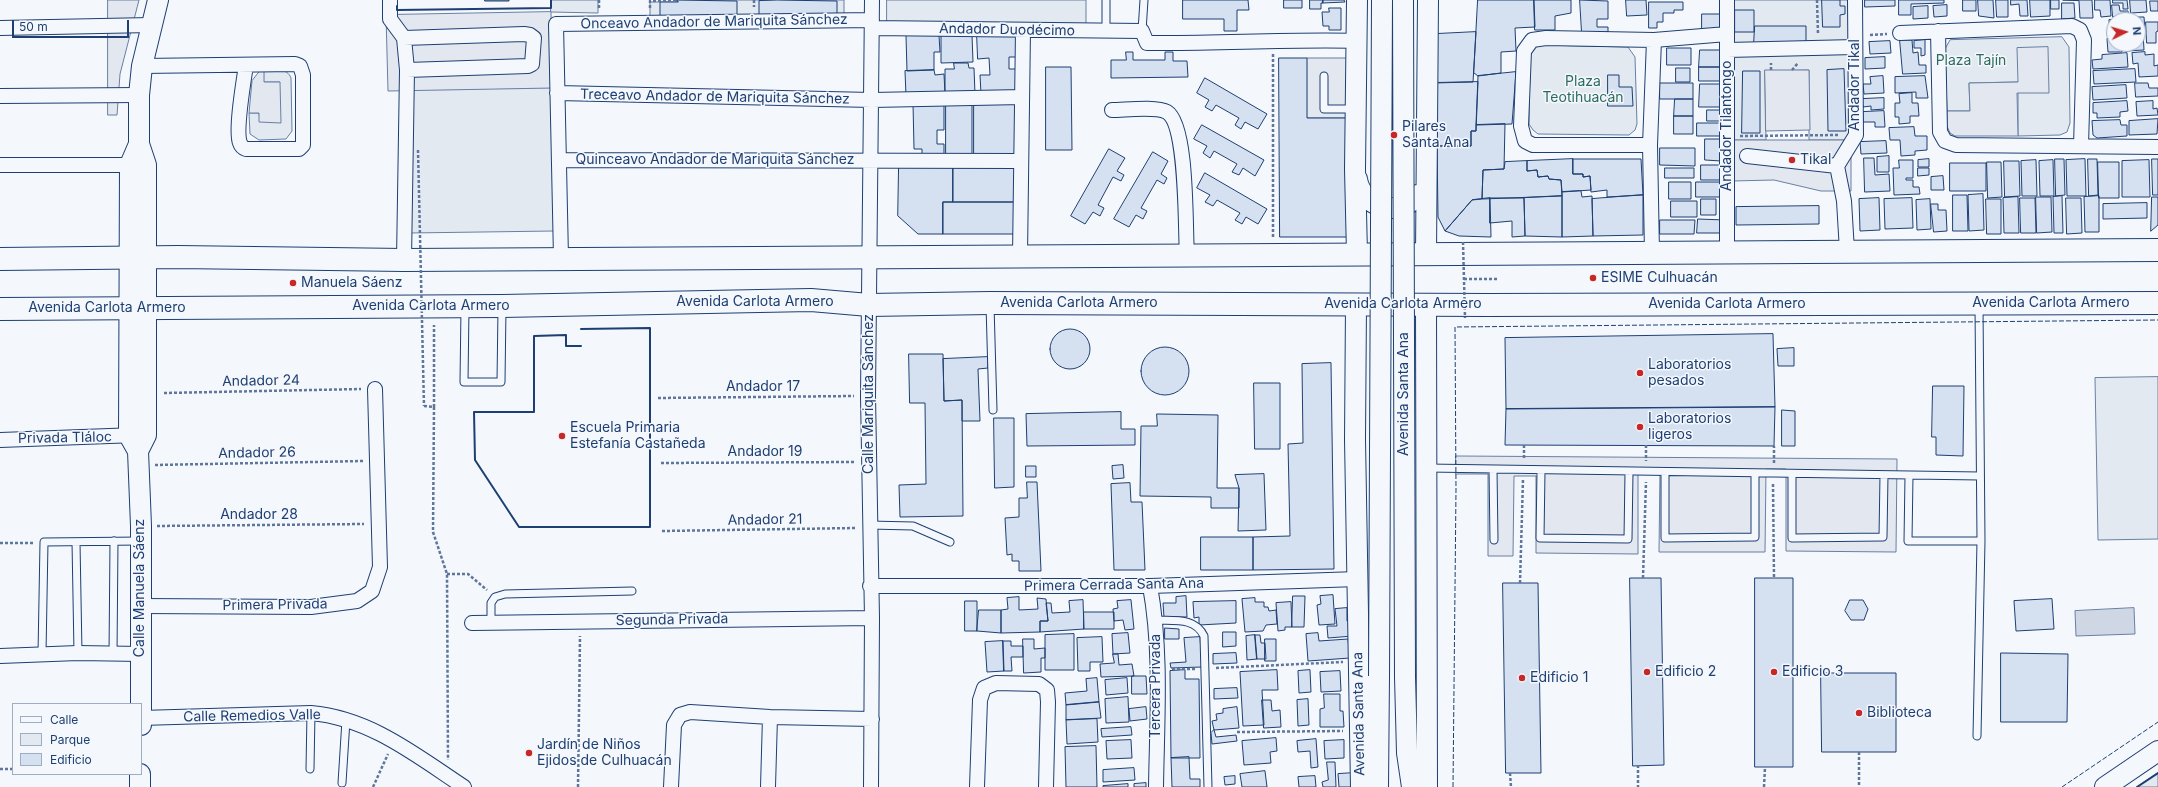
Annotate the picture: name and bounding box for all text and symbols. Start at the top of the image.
street label: Onceavo Andador de Mariquita Sánchez [580,11,848,33]
scale bar [14,12,131,38]
north arrow [2106,12,2146,52]
text: 50 m [19,19,48,34]
street label: Andador Duodécimo [939,20,1075,40]
text: N [2130,26,2144,36]
street label: Andador Tikal [1847,39,1863,131]
park label: Plaza Tajín [1936,53,2006,69]
street label: Andador Tilantongo [1719,61,1735,191]
park label: Plaza Teotihuacán [1542,74,1624,106]
street label: Treceavo Andador de Mariquita Sánchez [580,86,850,108]
place label: Pilares Santa Ana [1402,119,1469,152]
marker: Pilares Santa Ana [1389,130,1399,140]
street label: Quinceavo Andador de Mariquita Sánchez [576,152,854,168]
place label: Tikal [1800,152,1831,168]
marker: Tikal [1787,155,1797,165]
place label: ESIME Culhuacán [1601,270,1718,286]
marker: ESIME Culhuacán [1588,273,1598,283]
place label: Manuela Sáenz [301,275,402,291]
marker: Manuela Sáenz [288,278,298,288]
street label: Avenida Carlota Armero [676,294,834,310]
street label: Avenida Carlota Armero [1000,295,1158,311]
street label: Avenida Carlota Armero [1972,295,2130,311]
street label: Avenida Carlota Armero [1324,296,1482,312]
street label: Avenida Carlota Armero [1648,296,1806,312]
street label: Avenida Carlota Armero [352,298,510,314]
street label: Avenida Carlota Armero [28,300,186,316]
street label: Calle Mariquita Sánchez [861,314,877,474]
street label: Avenida Santa Ana [1396,332,1412,456]
place label: Laboratorios pesados [1648,357,1731,390]
marker: Laboratorios pesados [1635,368,1645,378]
street label: Andador 24 [222,372,300,390]
street label: Andador 17 [726,379,800,395]
place label: Laboratorios ligeros [1648,411,1731,444]
place label: Escuela Primaria Estefanía Castañeda [570,420,706,452]
marker: Laboratorios ligeros [1635,422,1645,432]
street label: Privada Tláloc [18,429,112,447]
marker: Escuela Primaria Estefanía Castañeda [557,431,567,441]
street label: Andador 26 [218,444,296,462]
street label: Andador 19 [728,444,802,460]
street label: Andador 28 [220,507,298,523]
street label: Andador 21 [727,511,803,529]
street label: Calle Manuela Sáenz [132,519,148,657]
street label: Primera Cerrada Santa Ana [1024,575,1204,595]
street label: Primera Privada [222,596,328,614]
street label: Segunda Privada [616,611,728,629]
street label: Tercera Privada [1148,634,1164,738]
street label: Avenida Santa Ana [1350,652,1368,776]
place label: Edificio 2 [1655,664,1716,680]
place label: Edificio 3 [1782,664,1843,680]
marker: Edificio 2 [1642,667,1652,677]
marker: Edificio 3 [1769,667,1779,677]
place label: Edificio 1 [1530,670,1588,686]
marker: Edificio 1 [1517,673,1527,683]
legend [12,703,142,775]
place label: Biblioteca [1867,705,1932,721]
street label: Calle Remedios Valle [183,706,321,726]
marker: Biblioteca [1854,708,1864,718]
text: Calle [50,712,78,727]
text: Parque [50,732,90,747]
place label: Jardín de Niños Ejidos de Culhuacán [537,737,672,770]
marker: Jardín de Niños Ejidos de Culhuacán [524,748,534,758]
text: Edificio [50,752,92,767]

